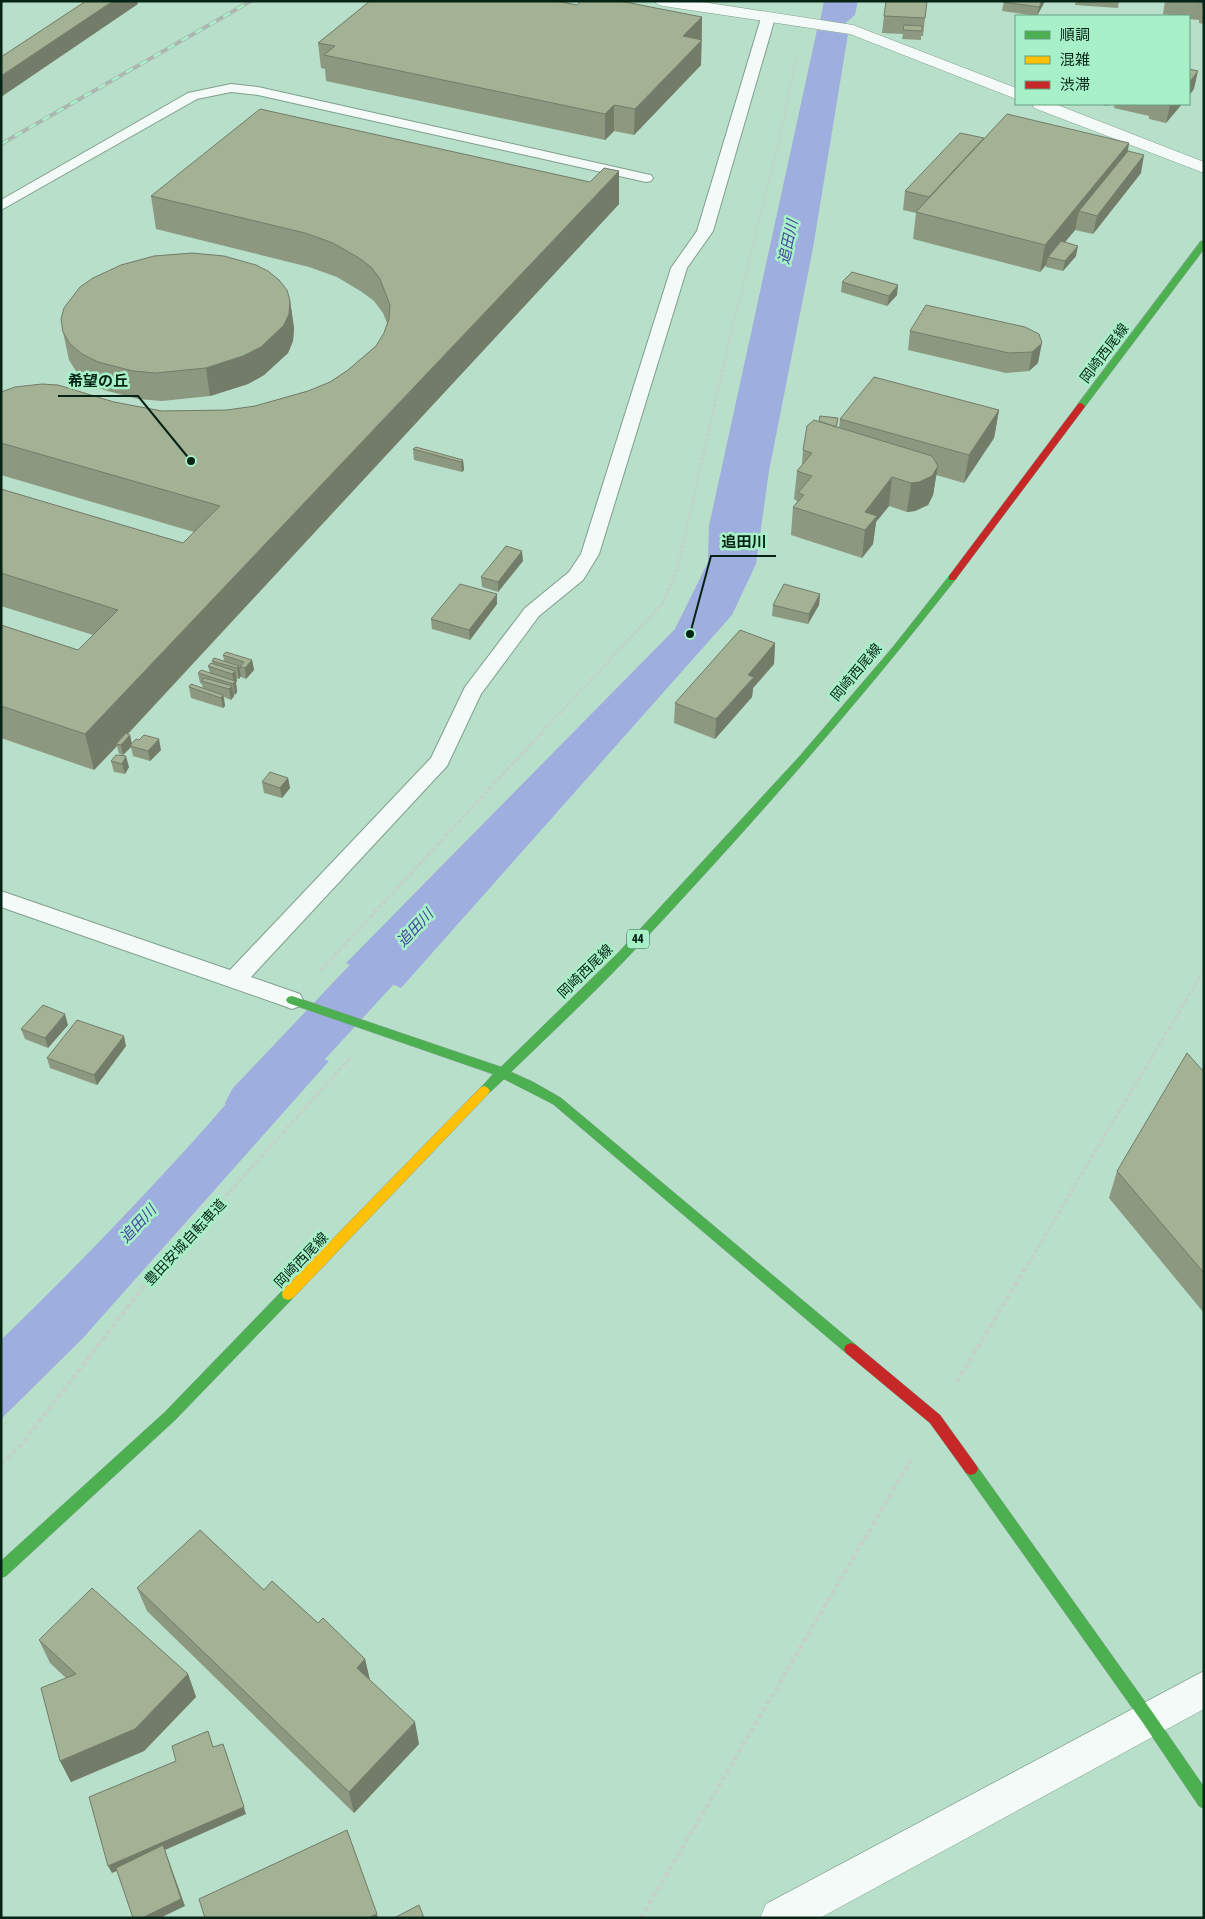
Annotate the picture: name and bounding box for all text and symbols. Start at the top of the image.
legend [1015,15,1190,105]
text: 順調 [1060,26,1090,43]
text: 混雑 [1060,51,1090,68]
text: 渋滞 [1060,76,1090,93]
water label: 追田川 [775,216,801,266]
street label: 岡崎西尾線 [1077,320,1131,386]
callout: 希望の丘 [58,366,138,396]
text: 希望の丘 [68,372,128,389]
callout: 追田川 [711,526,776,556]
text: 追田川 [721,533,767,550]
street label: 岡崎西尾線 [827,640,885,704]
water label: 追田川 [393,904,438,950]
road number: 44 [627,930,649,949]
street label: 岡崎西尾線 [554,941,616,1001]
street label: 豊田安城自転車道 [141,1196,229,1288]
water label: 追田川 [116,1200,161,1246]
street label: 岡崎西尾線 [271,1229,331,1291]

